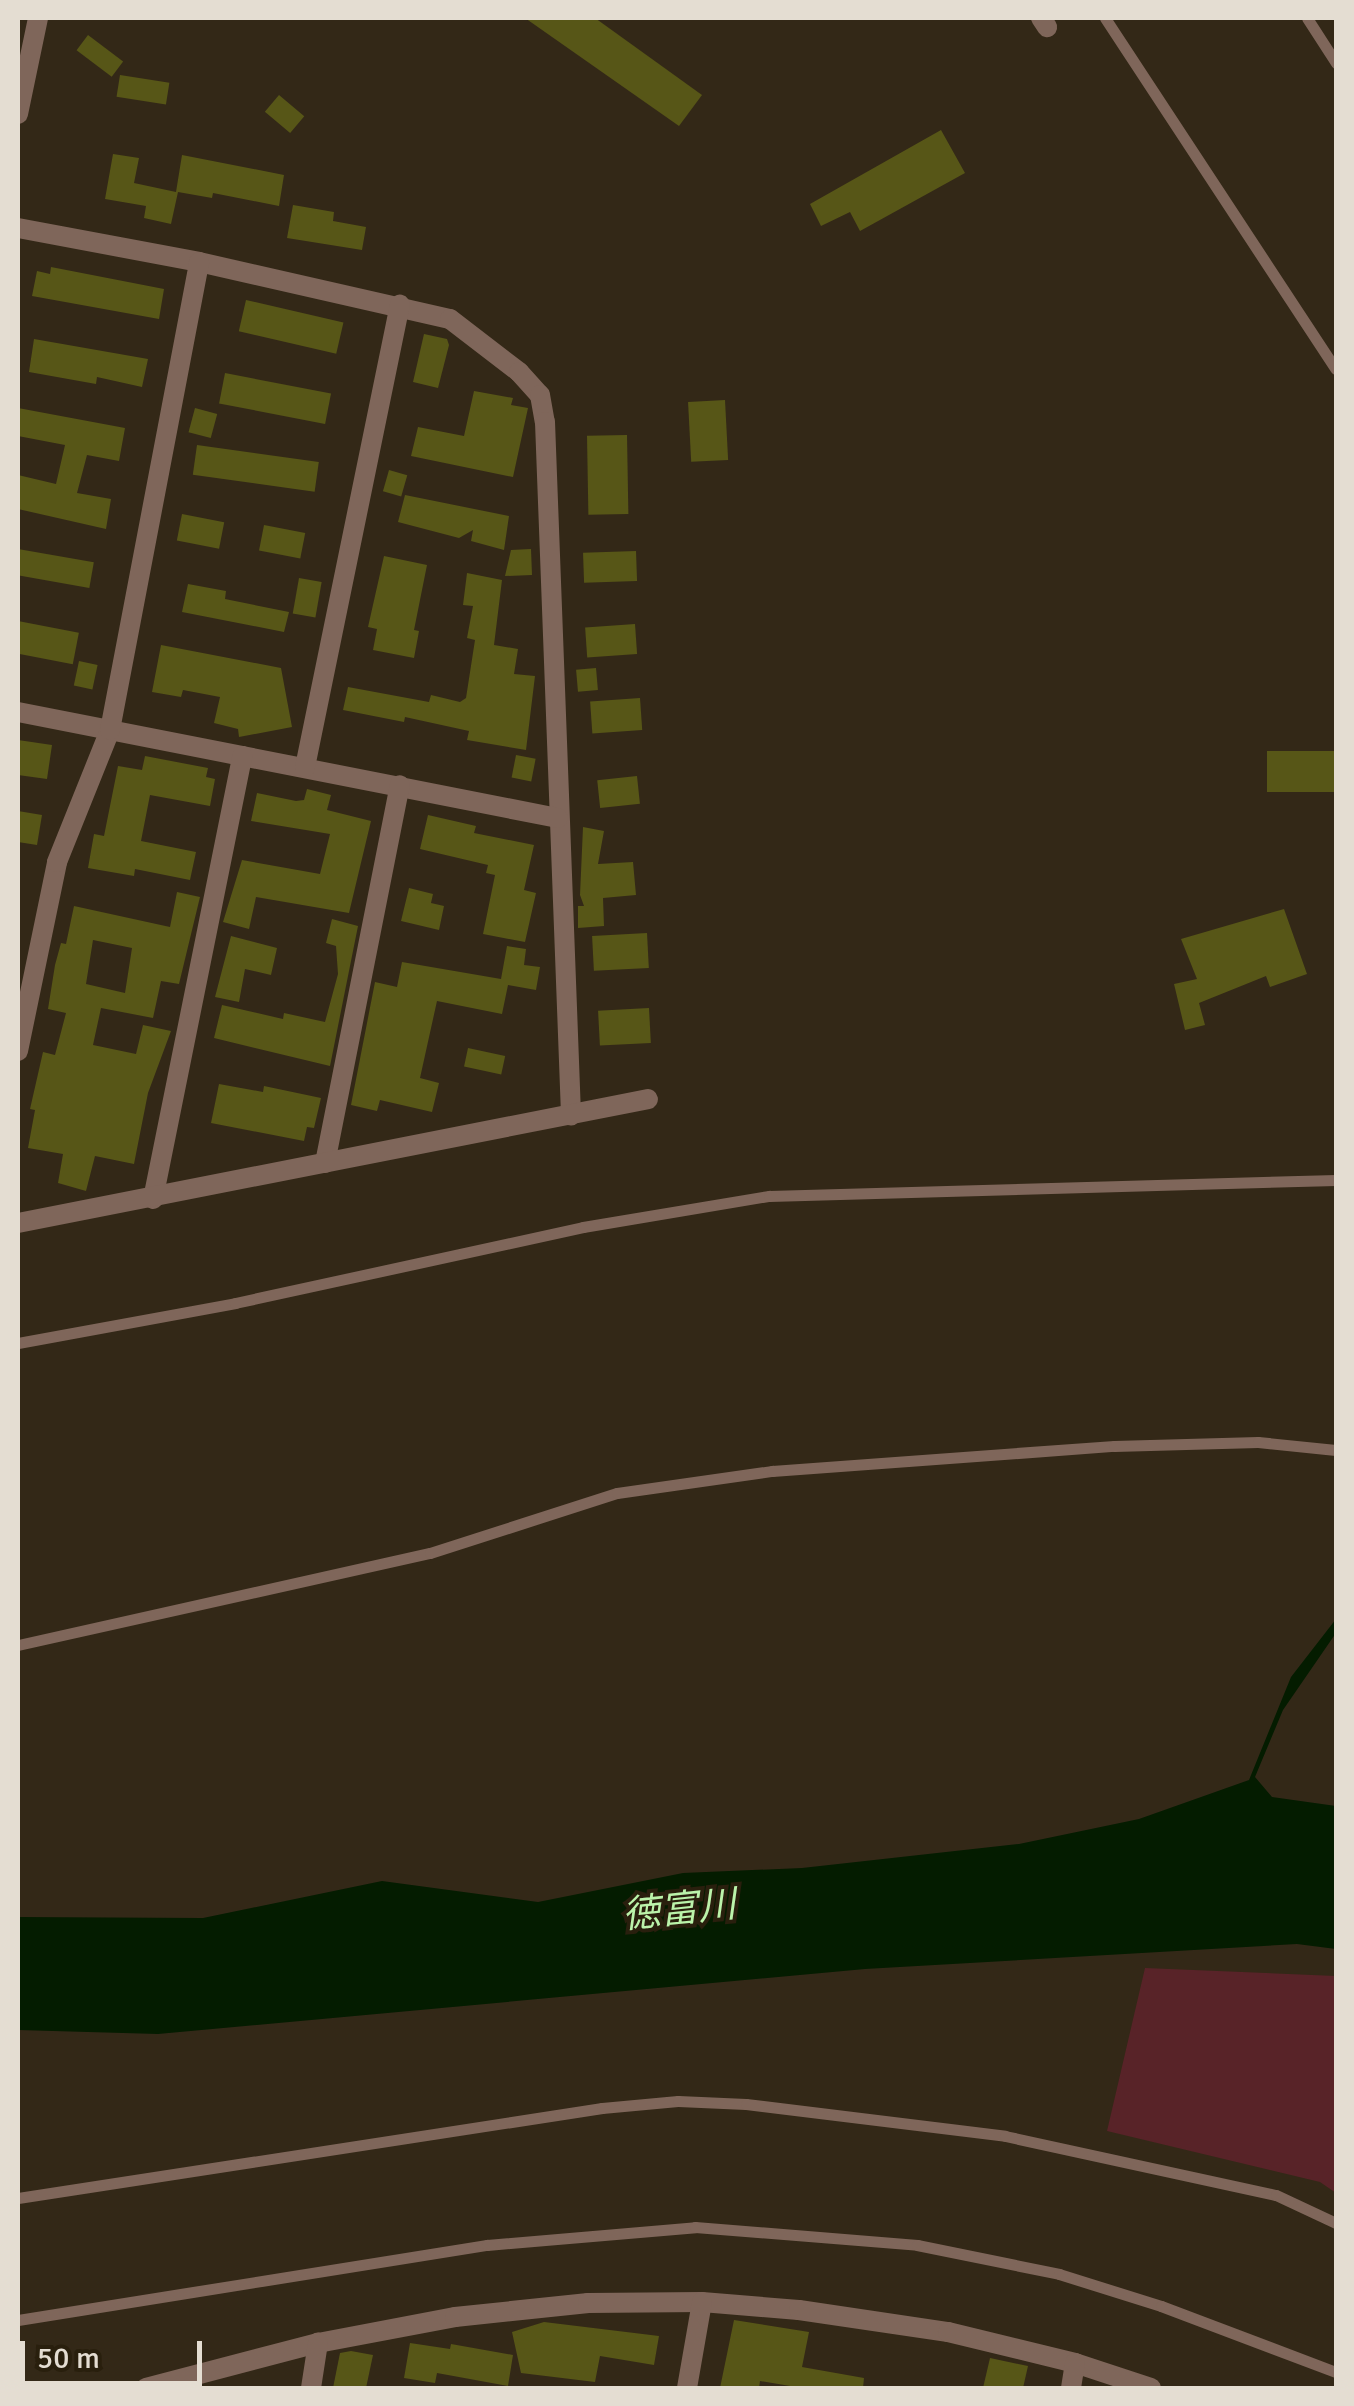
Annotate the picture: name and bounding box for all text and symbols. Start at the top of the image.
water label: 徳富川 [620,1881,738,1939]
scale bar [25,2321,208,2383]
text: 50 m [37,2340,100,2377]

